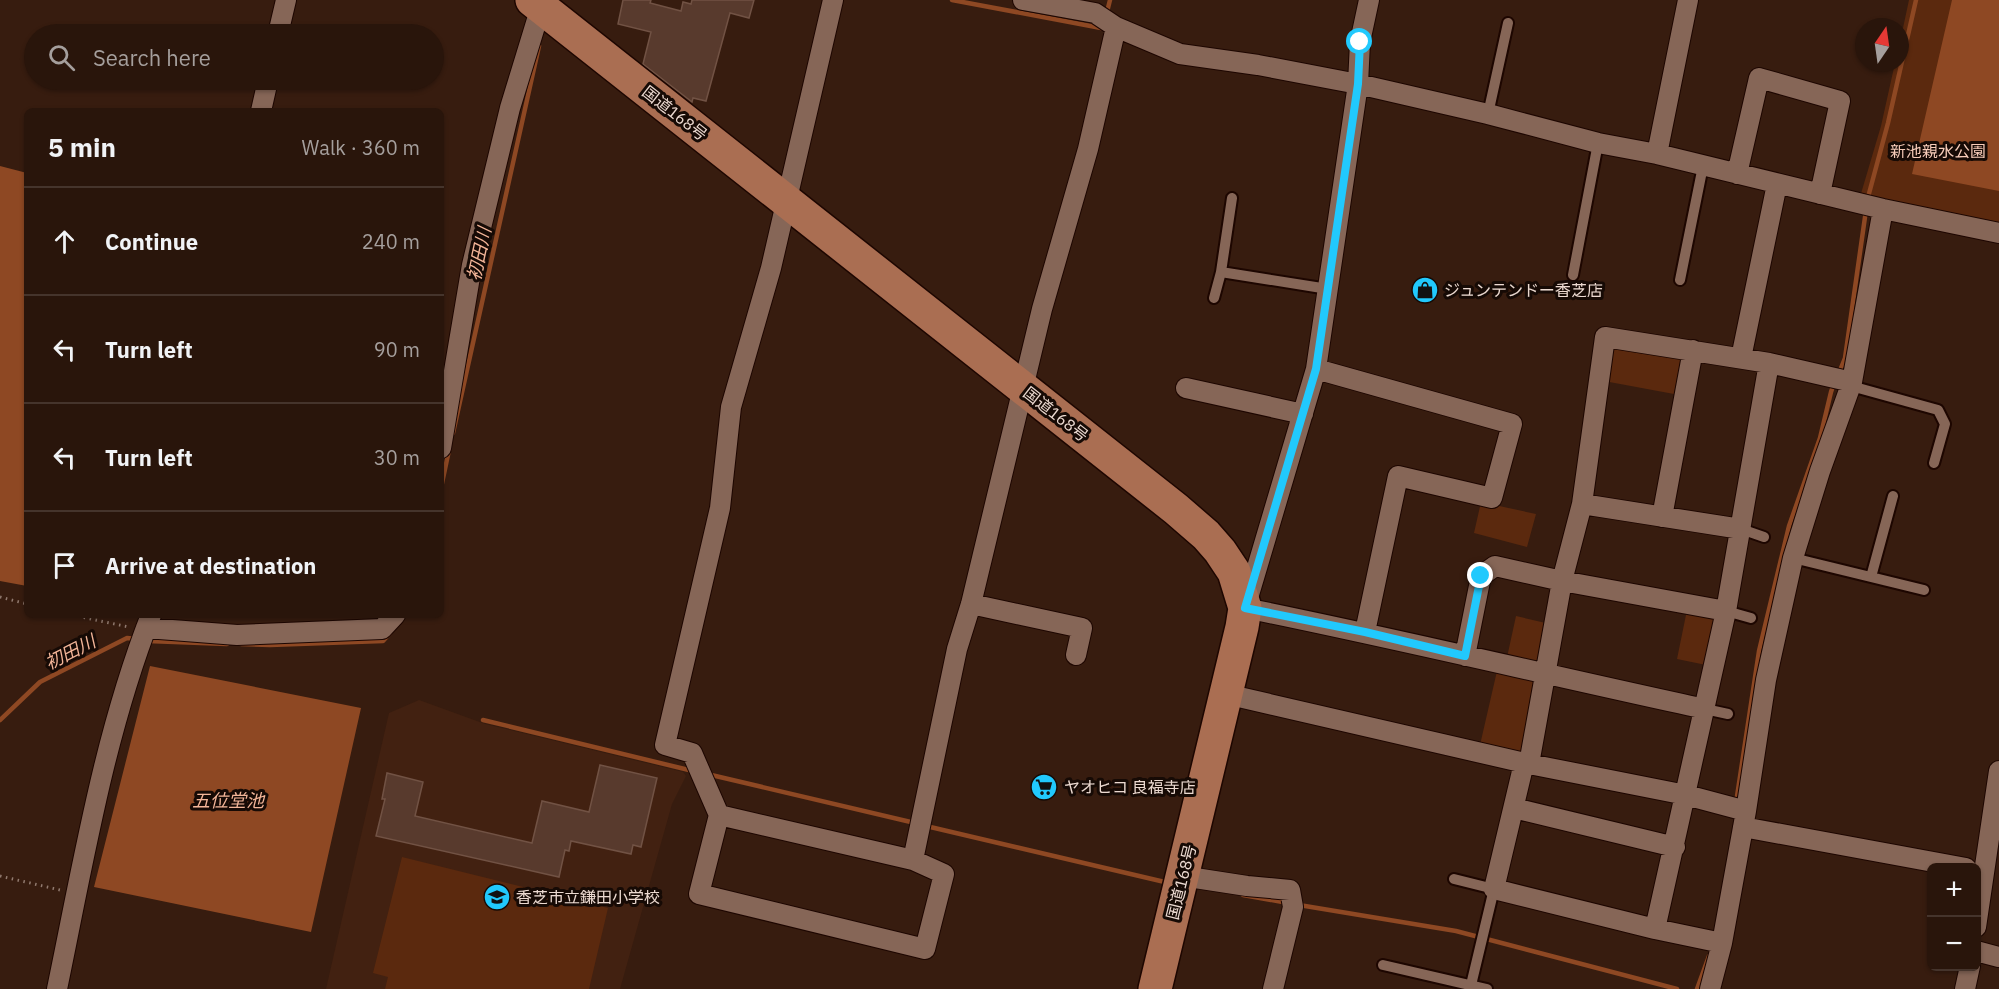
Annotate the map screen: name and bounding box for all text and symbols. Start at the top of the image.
north arrow [1855,18,1909,72]
search box [24,24,444,90]
route start [1346,28,1372,54]
icon: search [45,41,78,74]
text: Search here [93,43,211,72]
street label: 国道168号 [639,81,711,145]
text: 5 min [48,130,116,164]
text: Walk · 360 m [302,134,420,161]
park label: 新池親水公園 [1890,141,1986,161]
water label: 初田川 [462,223,496,283]
icon: ahead [48,225,81,258]
text: Continue [105,227,198,256]
text: 240 m [362,228,420,255]
shop icon: ジュンテンドー香芝店 [1410,275,1440,305]
place label: ジュンテンドー香芝店 [1444,280,1603,300]
icon: left [48,333,81,366]
text: Turn left [105,335,193,364]
text: 90 m [374,336,420,363]
street label: 国道168号 [1020,382,1092,446]
icon: left [48,441,81,474]
text: Turn left [105,443,193,472]
text: 30 m [374,444,420,471]
icon: arrive [48,549,81,582]
text: Arrive at destination [105,551,316,580]
route end [1467,562,1493,588]
water label: 初田川 [41,629,101,675]
supermarket icon: ヤオヒコ 良福寺店 [1029,772,1059,802]
place label: ヤオヒコ 良福寺店 [1064,777,1196,797]
water label: 五位堂池 [192,789,266,812]
street label: 国道168号 [1162,842,1200,922]
map controls [1927,863,1981,971]
button: + [1927,863,1981,917]
school or university icon: 香芝市立鎌田小学校 [482,882,512,912]
place label: 香芝市立鎌田小学校 [516,887,660,907]
button: − [1927,917,1981,971]

